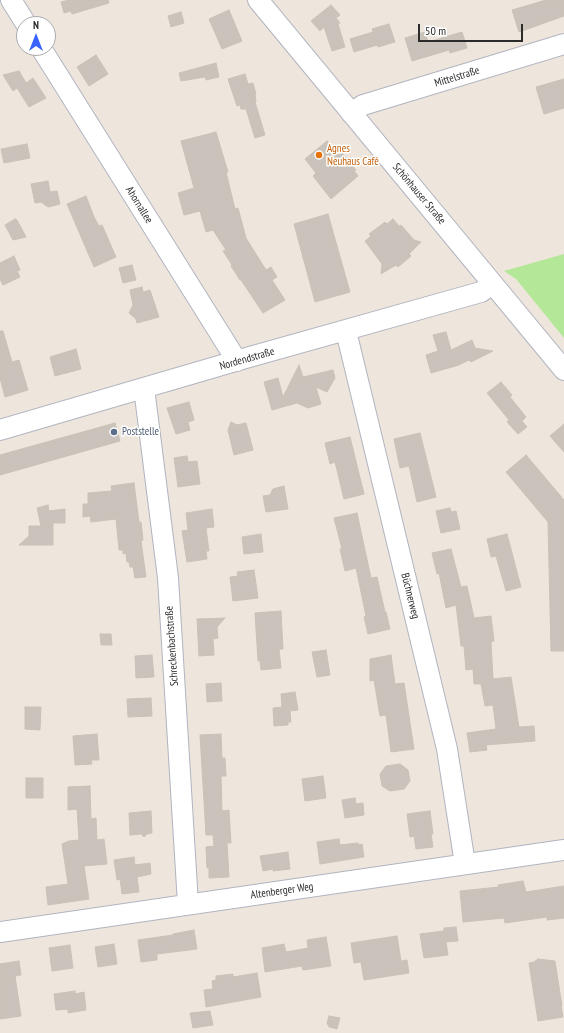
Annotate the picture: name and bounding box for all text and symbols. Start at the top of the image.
north arrow [16,16,56,56]
scale bar [420,16,525,42]
text: N [33,18,39,32]
text: 50 m [425,23,446,38]
street label: Mittelstraße [433,64,481,90]
place label: Agnes Neuhaus Café [327,142,379,168]
marker: Agnes Neuhaus Café [314,150,324,160]
street label: Schönhauser Straße [390,161,448,227]
street label: Ahornallee [122,184,156,226]
street label: Nordendstraße [218,345,276,373]
place label: Poststelle [122,425,159,439]
marker: Poststelle [109,427,119,437]
street label: Büchnerweg [398,572,422,620]
street label: Schreckenbachstraße [163,605,181,687]
street label: Altenberger Weg [250,880,314,902]

